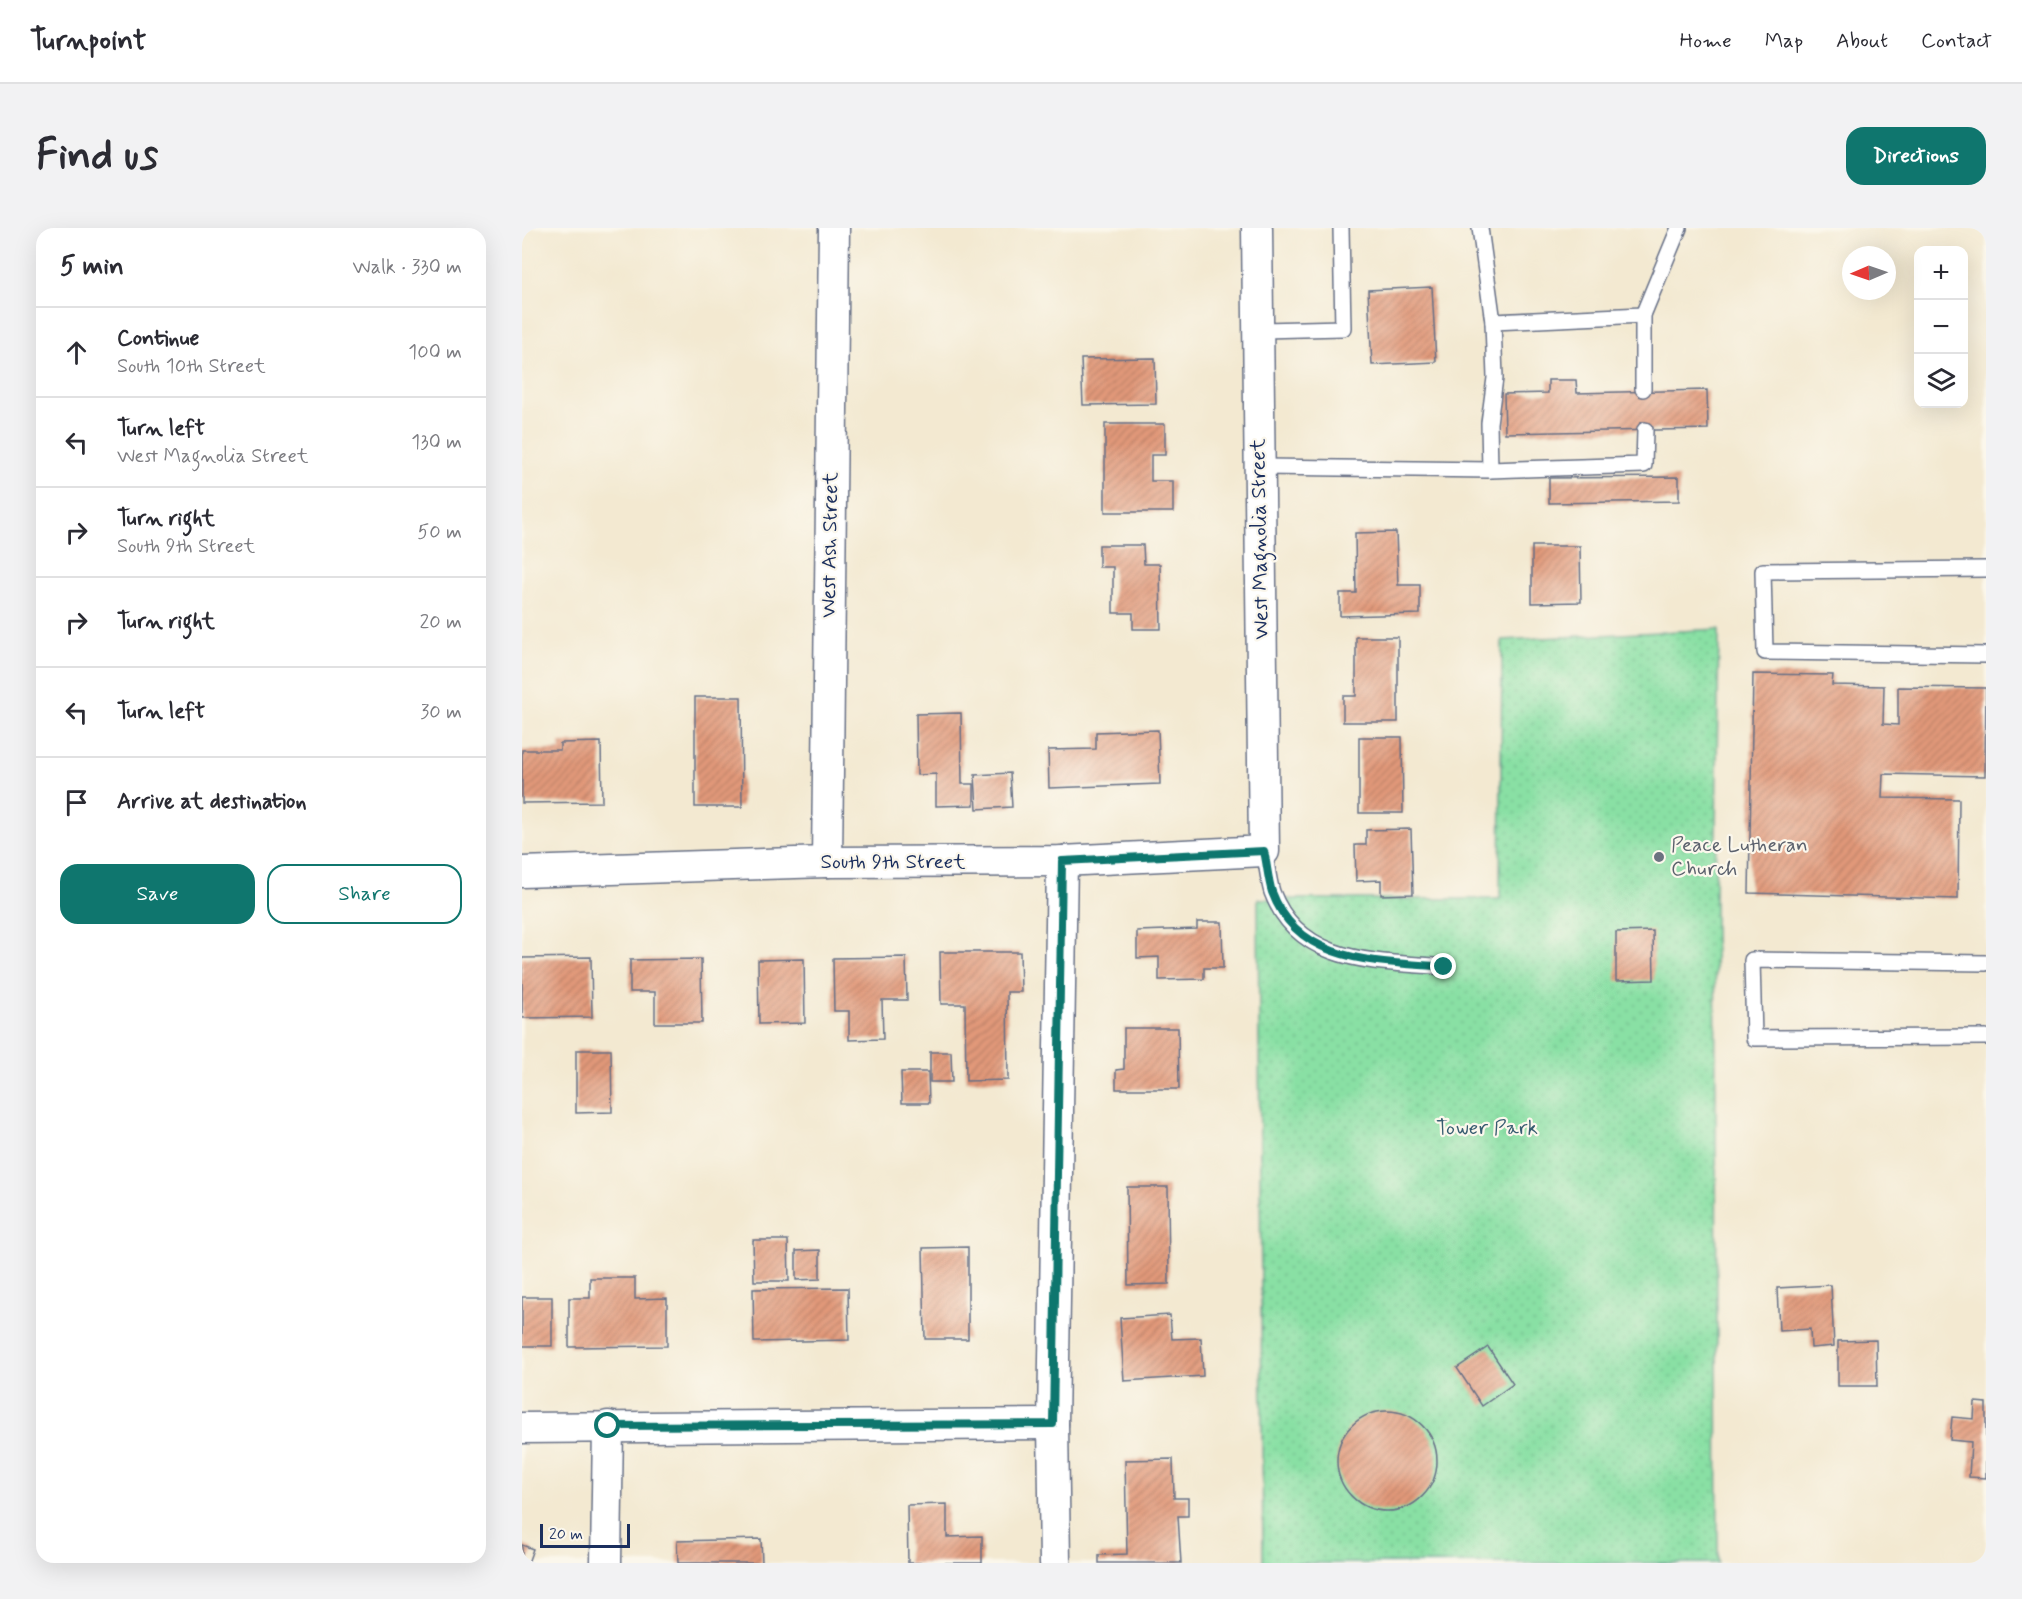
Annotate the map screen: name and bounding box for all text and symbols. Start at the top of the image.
text: Turnpoint [30,23,146,60]
text: Home [1680,27,1732,55]
text: Map [1765,27,1803,55]
text: About [1836,27,1888,55]
text: Contact [1921,27,1992,55]
button: Directions [1846,127,1986,185]
text: Find us [36,129,158,184]
north arrow [1842,246,1896,300]
map controls [1914,246,1968,408]
button: + [1914,246,1968,300]
text: 5 min [60,250,124,284]
text: Walk · 330 m [353,254,462,281]
button: − [1914,300,1968,354]
text: Continue [117,325,199,353]
icon: ahead [60,336,93,369]
text: 100 m [408,339,462,366]
text: South 10th Street [117,353,266,380]
button: layers [1914,354,1968,408]
text: Turn left [117,415,205,443]
icon: left [60,426,93,459]
text: 130 m [411,429,462,456]
street label: West Magnolia Street [1244,438,1278,640]
text: West Magnolia Street [117,443,308,470]
street label: West Ash Street [815,471,845,618]
text: Turn right [117,505,215,533]
icon: right [60,516,93,549]
text: 50 m [417,519,462,546]
text: South 9th Street [117,533,255,560]
icon: right [60,606,93,639]
text: Turn right [117,608,215,636]
text: 20 m [419,609,462,636]
icon: left [60,696,93,729]
text: Turn left [117,698,205,726]
text: 30 m [420,699,462,726]
icon: arrive [60,786,93,819]
text: Arrive at destination [117,788,307,816]
place label: Peace Lutheran Church [1671,831,1808,883]
street label: South 9th Street [820,848,966,876]
marker: Peace Lutheran Church [1652,850,1666,864]
button: Save [60,864,255,924]
button: Share [267,864,462,924]
route end [1430,953,1456,979]
park label: Tower Park [1436,1114,1538,1142]
route start [594,1412,620,1438]
scale bar [540,1521,630,1548]
text: 20 m [549,1524,583,1545]

